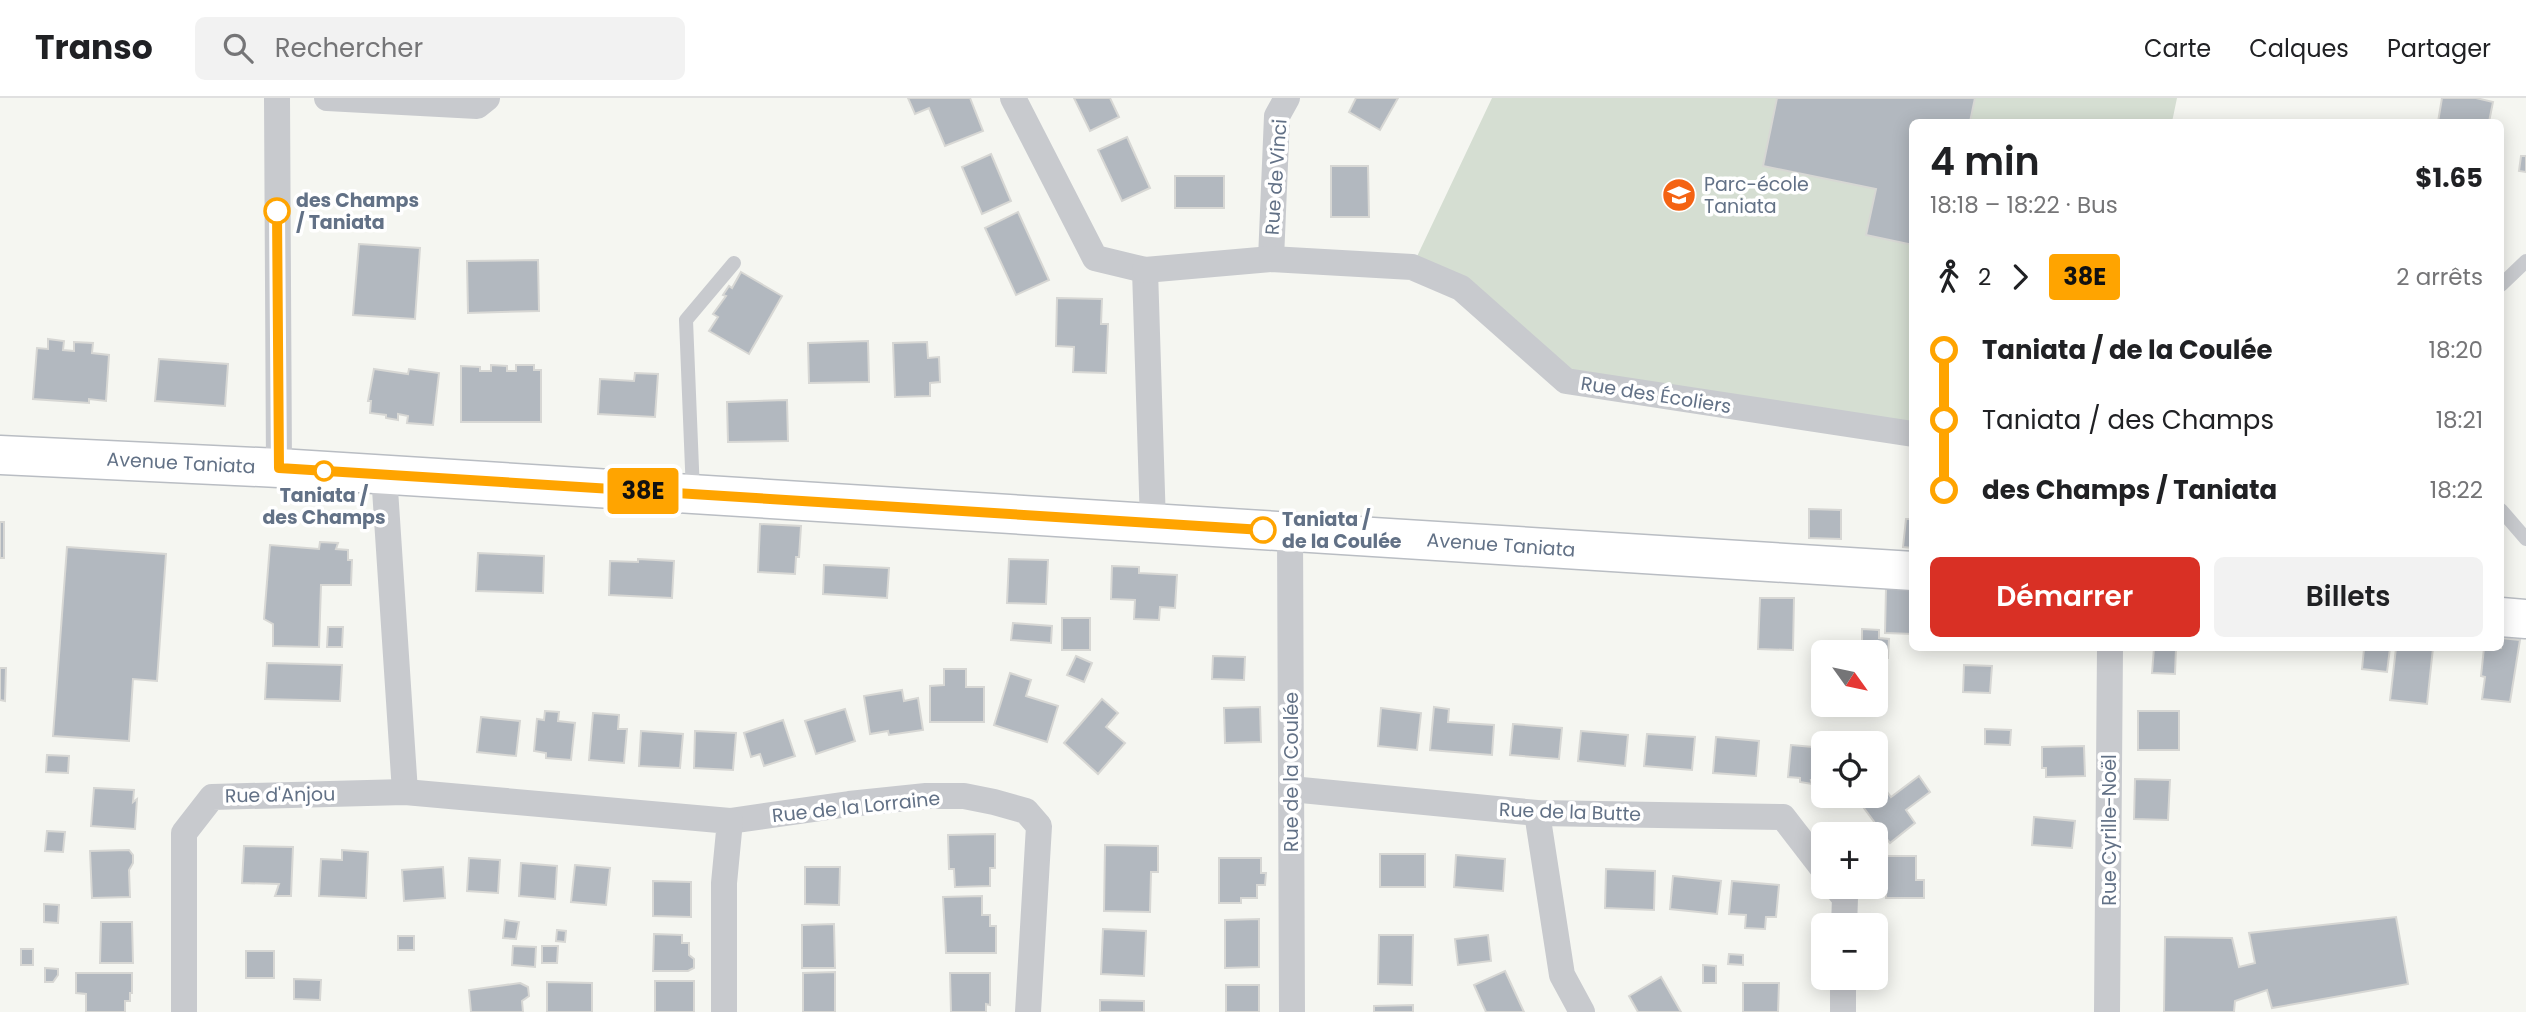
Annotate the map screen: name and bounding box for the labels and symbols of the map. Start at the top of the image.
street label: Rue de Vinci [1258,118,1294,236]
place label: Parc-école Taniata [1704,171,1809,220]
school or university icon: Parc-école Taniata [1660,176,1698,214]
place label: des Champs / Taniata [296,187,419,236]
marker: des Champs / Taniata [264,198,290,224]
street label: Rue des Écoliers [1579,370,1733,420]
street label: Avenue Taniata [106,446,256,480]
marker: Taniata / des Champs [314,461,334,481]
line badge: 38E [603,468,683,514]
place label: Taniata / des Champs [262,482,386,531]
place label: Taniata / de la Coulée [1282,506,1402,555]
marker: Taniata / de la Coulée [1250,517,1276,543]
street label: Avenue Taniata [1426,526,1576,564]
north arrow [1811,640,1888,718]
street label: Rue de la Coulée [1278,692,1305,852]
street label: Rue Cyrille-Noël [2096,754,2123,906]
street label: Rue d'Anjou [225,781,335,809]
street label: Rue de la Lorraine [771,785,941,829]
street label: Rue de la Butte [1498,796,1642,828]

